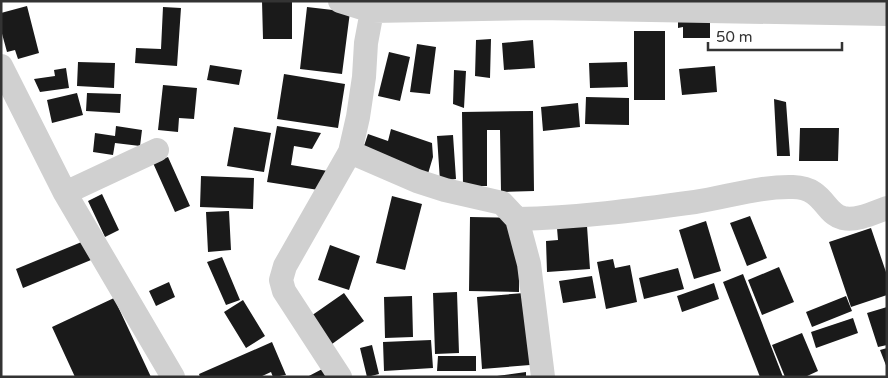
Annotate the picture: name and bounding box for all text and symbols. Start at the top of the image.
scale bar [708,20,842,52]
text: 50 m [716,28,753,46]

